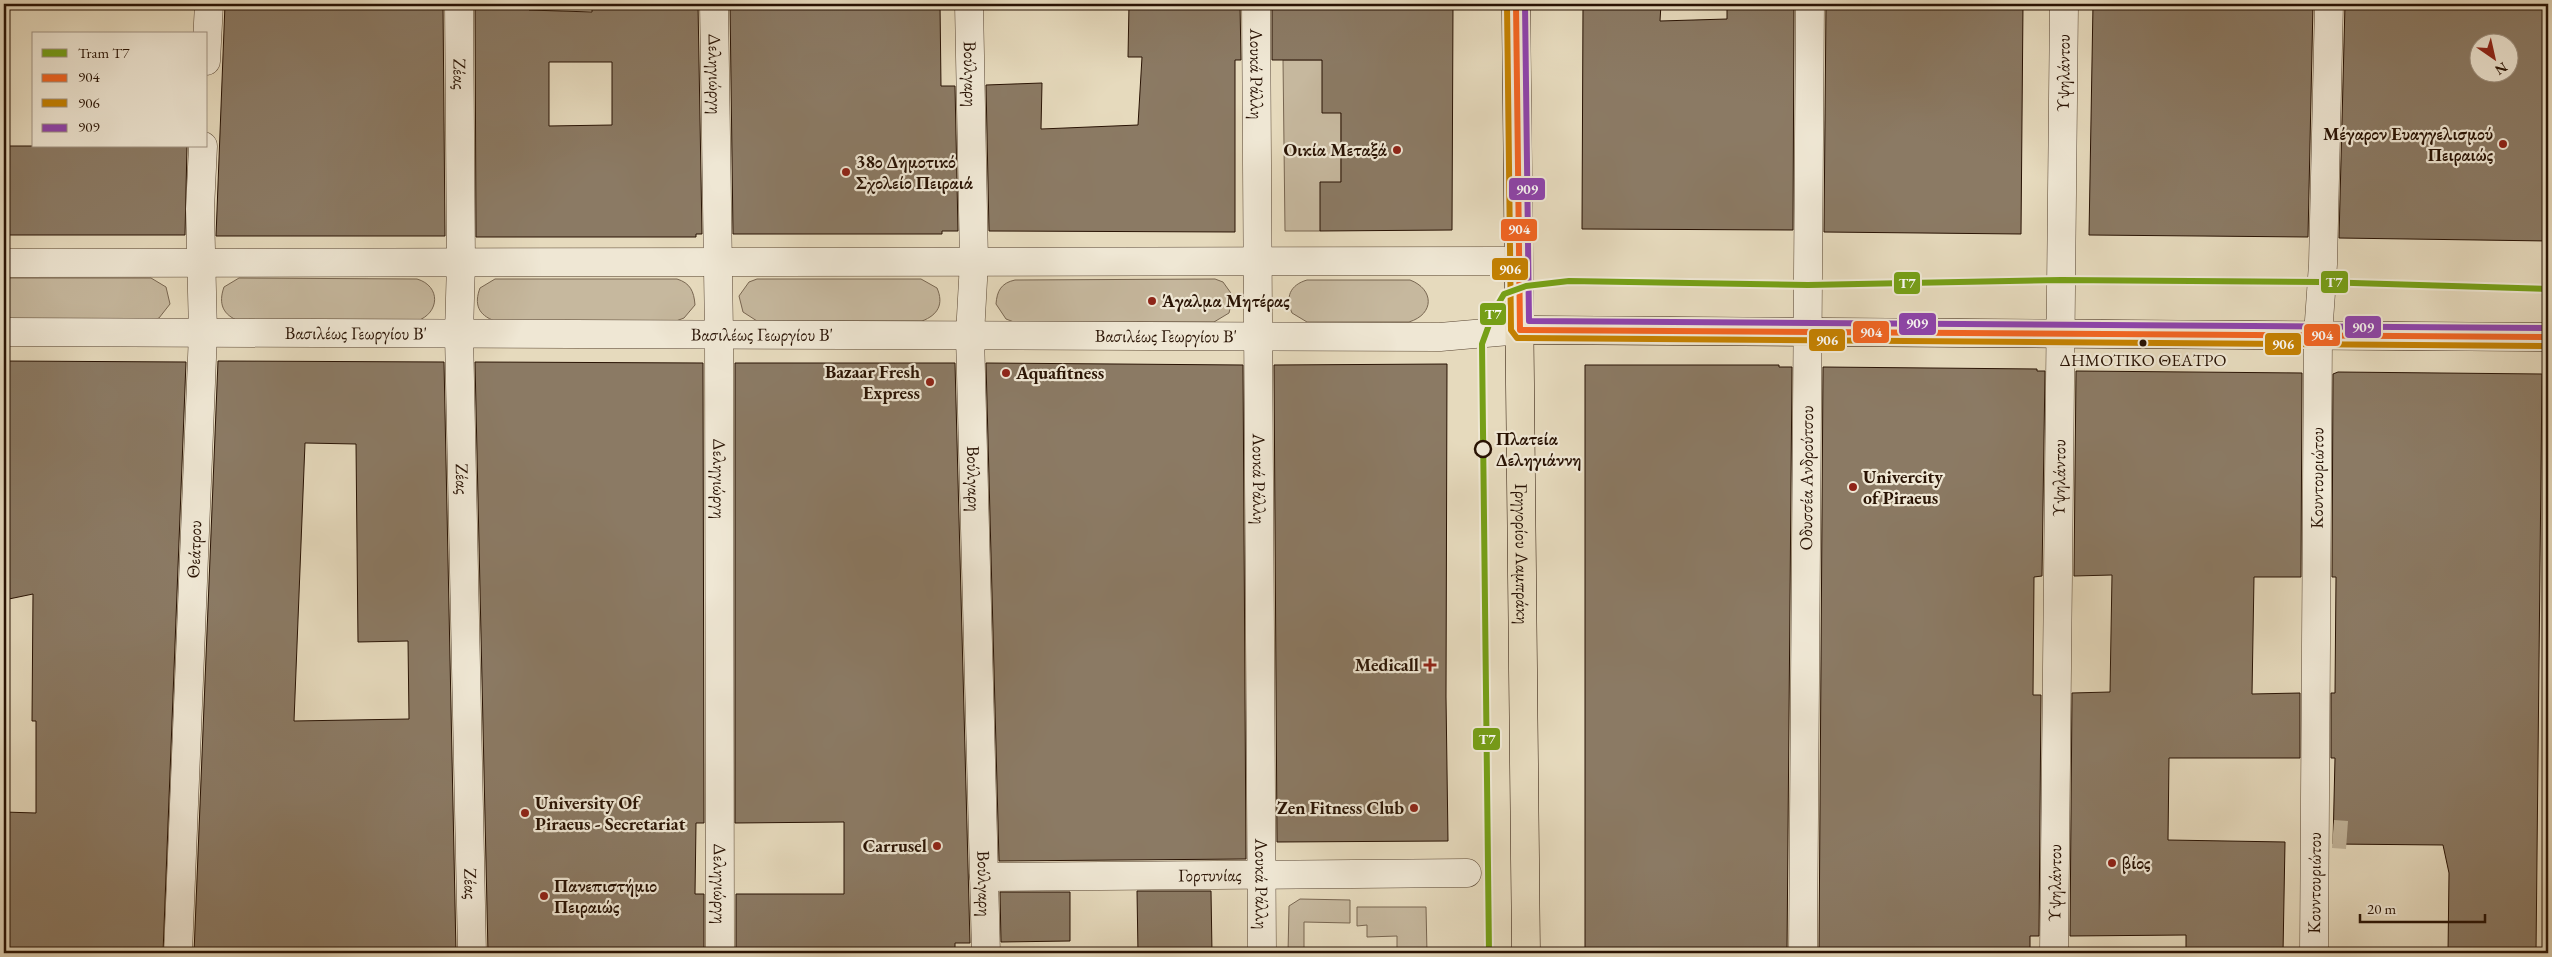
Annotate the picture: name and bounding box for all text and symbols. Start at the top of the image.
street label: Λουκά Ράλλη [1245,27,1269,120]
legend [32,32,208,148]
north arrow [2470,32,2520,82]
street label: Δεληγιώργη [703,33,728,115]
street label: Υψηλάντου [2051,34,2075,112]
street label: Βούλγαρη [959,41,983,107]
text: Tram Τ7 [78,43,130,62]
street label: Ζέας [448,58,472,90]
text: N [2491,58,2511,80]
text: 904 [78,67,100,86]
text: 906 [78,93,100,112]
text: 909 [78,117,100,136]
place label: Μέγαρον Ευαγγελισμού Πειραιώς [2323,122,2494,166]
place label: Οικία Μεταξά [1284,138,1388,161]
marker: Μέγαρον Ευαγγελισμού Πειραιώς [2497,138,2509,150]
marker: Οικία Μεταξά [1391,144,1403,156]
place label: 38ο Δημοτικό Σχολείο Πειραιά [856,150,974,194]
marker: 38ο Δημοτικό Σχολείο Πειραιά [840,166,852,178]
line badge: 909 [1508,177,1546,201]
text: 909 [1516,180,1539,198]
line badge: 904 [1500,218,1538,242]
text: 904 [1508,220,1531,238]
line badge: 906 [1491,257,1529,281]
text: 906 [1499,260,1522,278]
line badge: Τ7 [2320,270,2349,294]
line badge: Τ7 [1893,271,1921,295]
text: Τ7 [2325,273,2343,291]
text: Τ7 [1898,274,1916,292]
place label: Άγαλμα Μητέρας [1161,289,1290,312]
marker: Άγαλμα Μητέρας [1146,295,1158,307]
line badge: Τ7 [1479,302,1507,326]
text: Τ7 [1484,305,1502,323]
line badge: 909 [1898,312,1937,336]
text: 909 [1906,314,1929,332]
line badge: 909 [2344,315,2382,339]
text: 909 [2352,318,2375,336]
line badge: 904 [1852,320,1890,344]
street label: Βασιλέως Γεωργίου Β' [285,321,427,344]
street label: Βασιλέως Γεωργίου Β' [691,322,833,346]
text: 904 [1860,323,1883,341]
line badge: 904 [2303,323,2341,347]
street label: Βασιλέως Γεωργίου Β' [1095,324,1237,347]
text: 904 [2311,326,2334,344]
line badge: 906 [1808,328,1846,352]
text: 906 [1816,331,1839,349]
line badge: 906 [2264,332,2302,356]
text: 906 [2272,335,2295,353]
marker: ΔΗΜΟΤΙΚΟ ΘΕΑΤΡΟ [2138,338,2148,348]
place label: ΔΗΜΟΤΙΚΟ ΘΕΑΤΡΟ [2060,349,2226,371]
place label: Bazaar Fresh Express [825,360,920,404]
place label: Aquafitness [1015,361,1104,384]
marker: Aquafitness [1000,367,1012,379]
marker: Bazaar Fresh Express [924,376,936,388]
street label: Οδυσσέα Ανδρούτσου [1794,405,1818,551]
place label: Πλατεία Δεληγιάννη [1496,427,1582,471]
street label: Κουντουριώτου [2305,427,2328,529]
street label: Λουκά Ράλλη [1248,432,1271,525]
street label: Δεληγιώργη [708,439,731,519]
street label: Υψηλάντου [2047,439,2070,517]
marker: Πλατεία Δεληγιάννη [1474,440,1492,458]
street label: Βούλγαρη [962,446,987,512]
street label: Ζέας [451,463,474,495]
place label: Univercity of Piraeus [1863,465,1943,509]
marker: Univercity of Piraeus [1847,481,1859,493]
street label: Γρηγορίου Λαμπράκη [1510,483,1535,625]
street label: Θεάτρου [181,520,206,579]
place label: Medicall [1355,653,1419,676]
marker: Medicall [1423,658,1437,672]
line badge: Τ7 [1472,727,1501,751]
text: Τ7 [1478,730,1496,748]
place label: University Of Piraeus - Secretariat [535,791,686,835]
place label: Zen Fitness Club [1277,796,1404,819]
marker: Zen Fitness Club [1408,802,1420,814]
marker: University Of Piraeus - Secretariat [519,807,531,819]
street label: Κουντουριώτου [2302,832,2326,934]
place label: Carrusel [863,834,927,857]
street label: Λουκά Ράλλη [1250,837,1274,930]
marker: Carrusel [931,840,943,852]
street label: Δεληγιώργη [709,844,732,924]
street label: Υψηλάντου [2042,844,2066,922]
street label: Βούλγαρη [972,850,997,917]
place label: βίος [2122,851,2151,874]
marker: βίος [2106,857,2118,869]
street label: Γορτυνίας [1178,863,1242,886]
street label: Ζέας [459,868,483,900]
place label: Πανεπιστήμιο Πειραιώς [554,874,658,918]
marker: Πανεπιστήμιο Πειραιώς [538,890,550,902]
scale bar [2360,892,2484,924]
text: 20 m [2367,899,2396,918]

